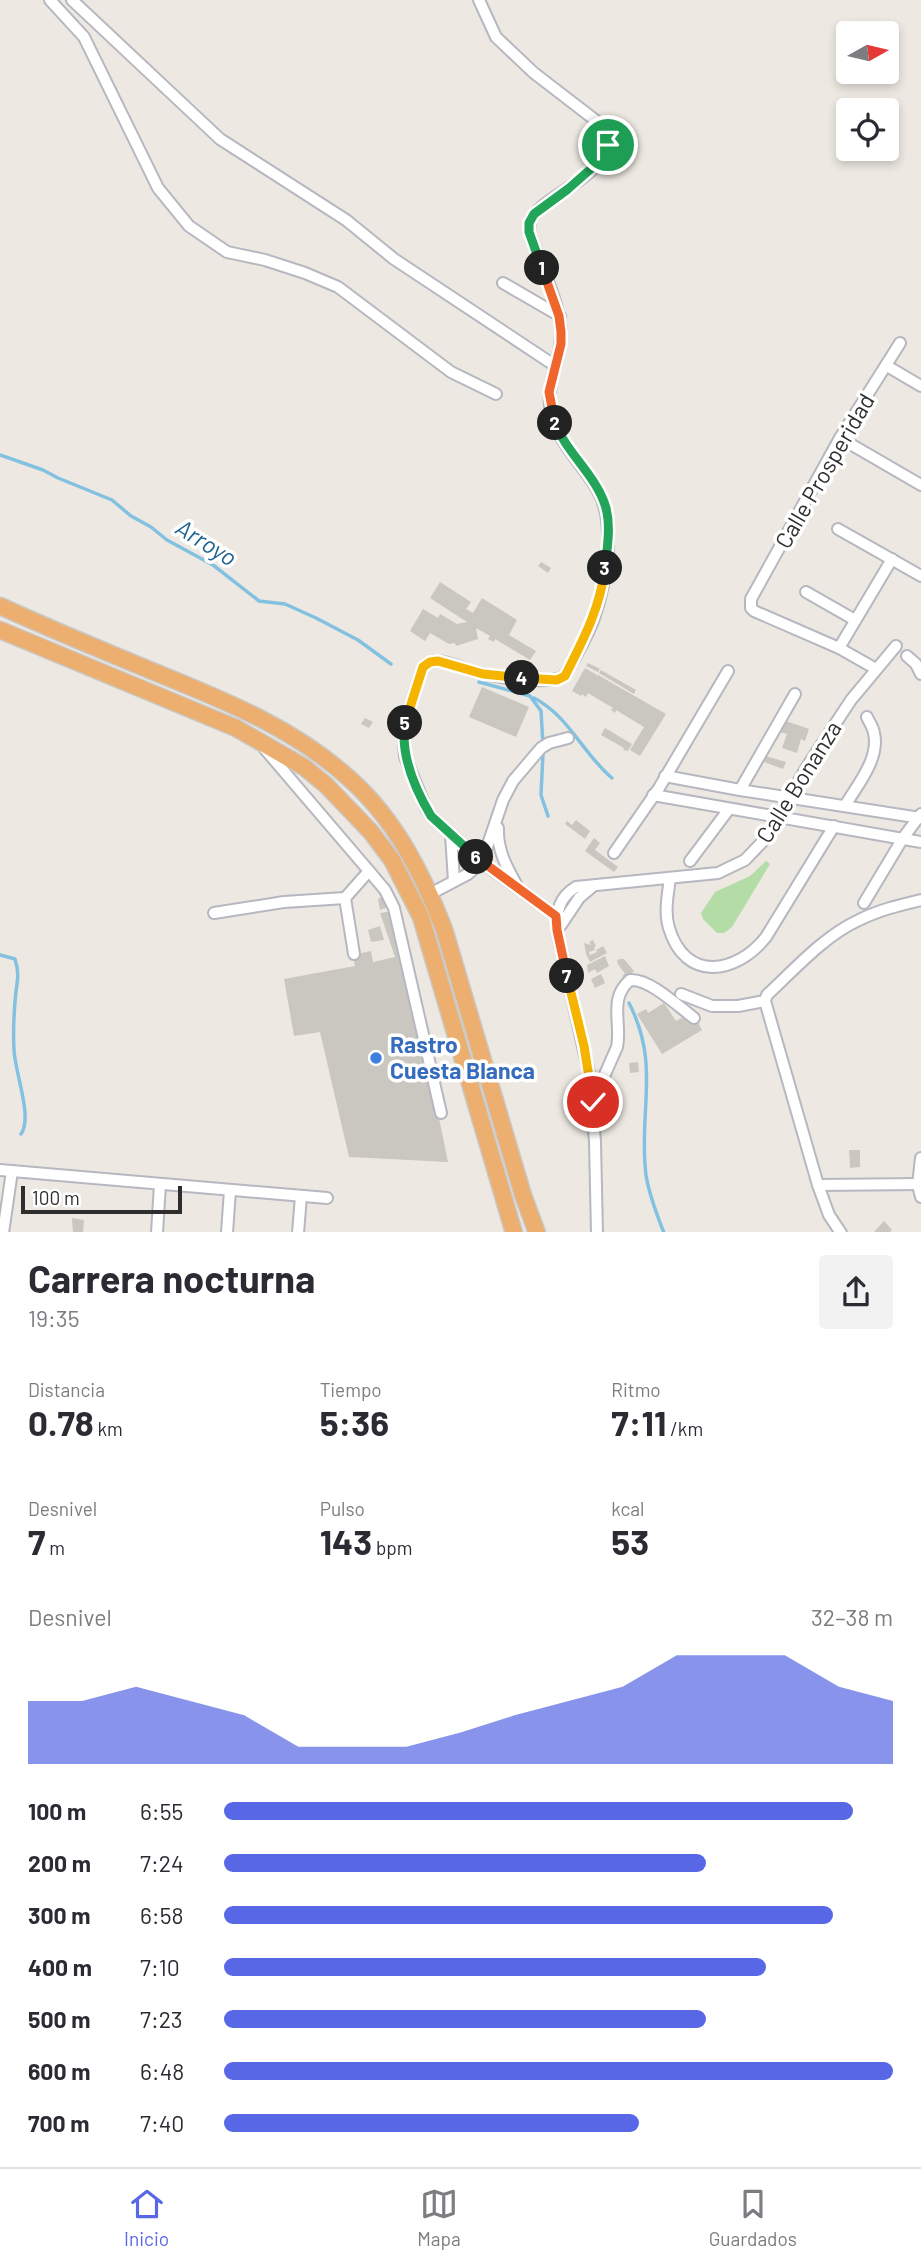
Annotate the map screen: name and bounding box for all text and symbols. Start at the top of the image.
north arrow [836,21,900,84]
map controls [836,21,899,161]
button: locate [836,98,899,161]
pin [578,115,638,175]
icon: arrive [589,126,627,164]
pin: 1 [524,250,560,286]
text: 1 [538,256,545,279]
street label: Calle Prosperidad [768,388,880,553]
pin: 2 [538,406,572,440]
text: 2 [549,411,560,434]
water label: Arroyo [171,512,243,572]
pin: 3 [588,550,622,586]
text: 3 [599,556,610,579]
pin: 4 [504,660,540,696]
text: 4 [516,666,527,689]
pin: 5 [388,706,422,740]
text: 5 [399,711,410,734]
street label: Calle Bonanza [750,715,847,848]
pin: 6 [458,840,494,874]
text: 6 [470,845,481,868]
pin: 7 [550,958,584,993]
text: 7 [562,964,571,987]
place label: Rastro Cuesta Blanca [390,1030,535,1084]
marker: Rastro Cuesta Blanca [368,1050,384,1066]
pin [563,1072,623,1132]
icon: check [574,1083,612,1121]
scale bar [21,1184,182,1215]
text: 100 m [32,1186,80,1209]
text: Carrera nocturna [28,1255,315,1301]
button: share [819,1255,893,1329]
text: 19:35 [28,1304,80,1332]
text: Distancia [28,1378,105,1401]
text: Tiempo [320,1378,382,1401]
text: Ritmo [611,1378,661,1401]
text: 0.78 [28,1401,94,1443]
text: 5:36 [320,1401,389,1443]
text: 7:11 [611,1401,666,1443]
text: km [94,1417,123,1440]
text: /km [666,1417,703,1440]
text: Desnivel [28,1497,97,1520]
text: Pulso [320,1497,365,1520]
text: kcal [611,1497,644,1520]
text: 7 [28,1520,45,1562]
text: 143 [320,1520,372,1562]
text: 53 [611,1520,649,1562]
text: m [45,1536,65,1559]
text: bpm [372,1536,413,1559]
text: Desnivel [28,1603,112,1631]
text: 32–38 m [811,1603,893,1631]
text: 100 m [28,1797,86,1825]
text: 6:55 [140,1797,183,1825]
text: 200 m [28,1849,91,1877]
text: 7:24 [140,1849,184,1877]
text: 300 m [28,1901,90,1929]
text: 6:58 [140,1901,183,1929]
text: 400 m [28,1953,92,1981]
text: 7:10 [140,1953,180,1981]
text: 500 m [28,2005,90,2033]
text: 7:23 [140,2005,183,2033]
text: 600 m [28,2057,90,2085]
text: 6:48 [140,2057,184,2085]
text: 700 m [28,2109,89,2137]
text: 7:40 [140,2109,184,2137]
tab: Inicio [124,2185,169,2250]
tab: Mapa [417,2185,461,2250]
tab: Guardados [709,2185,797,2250]

